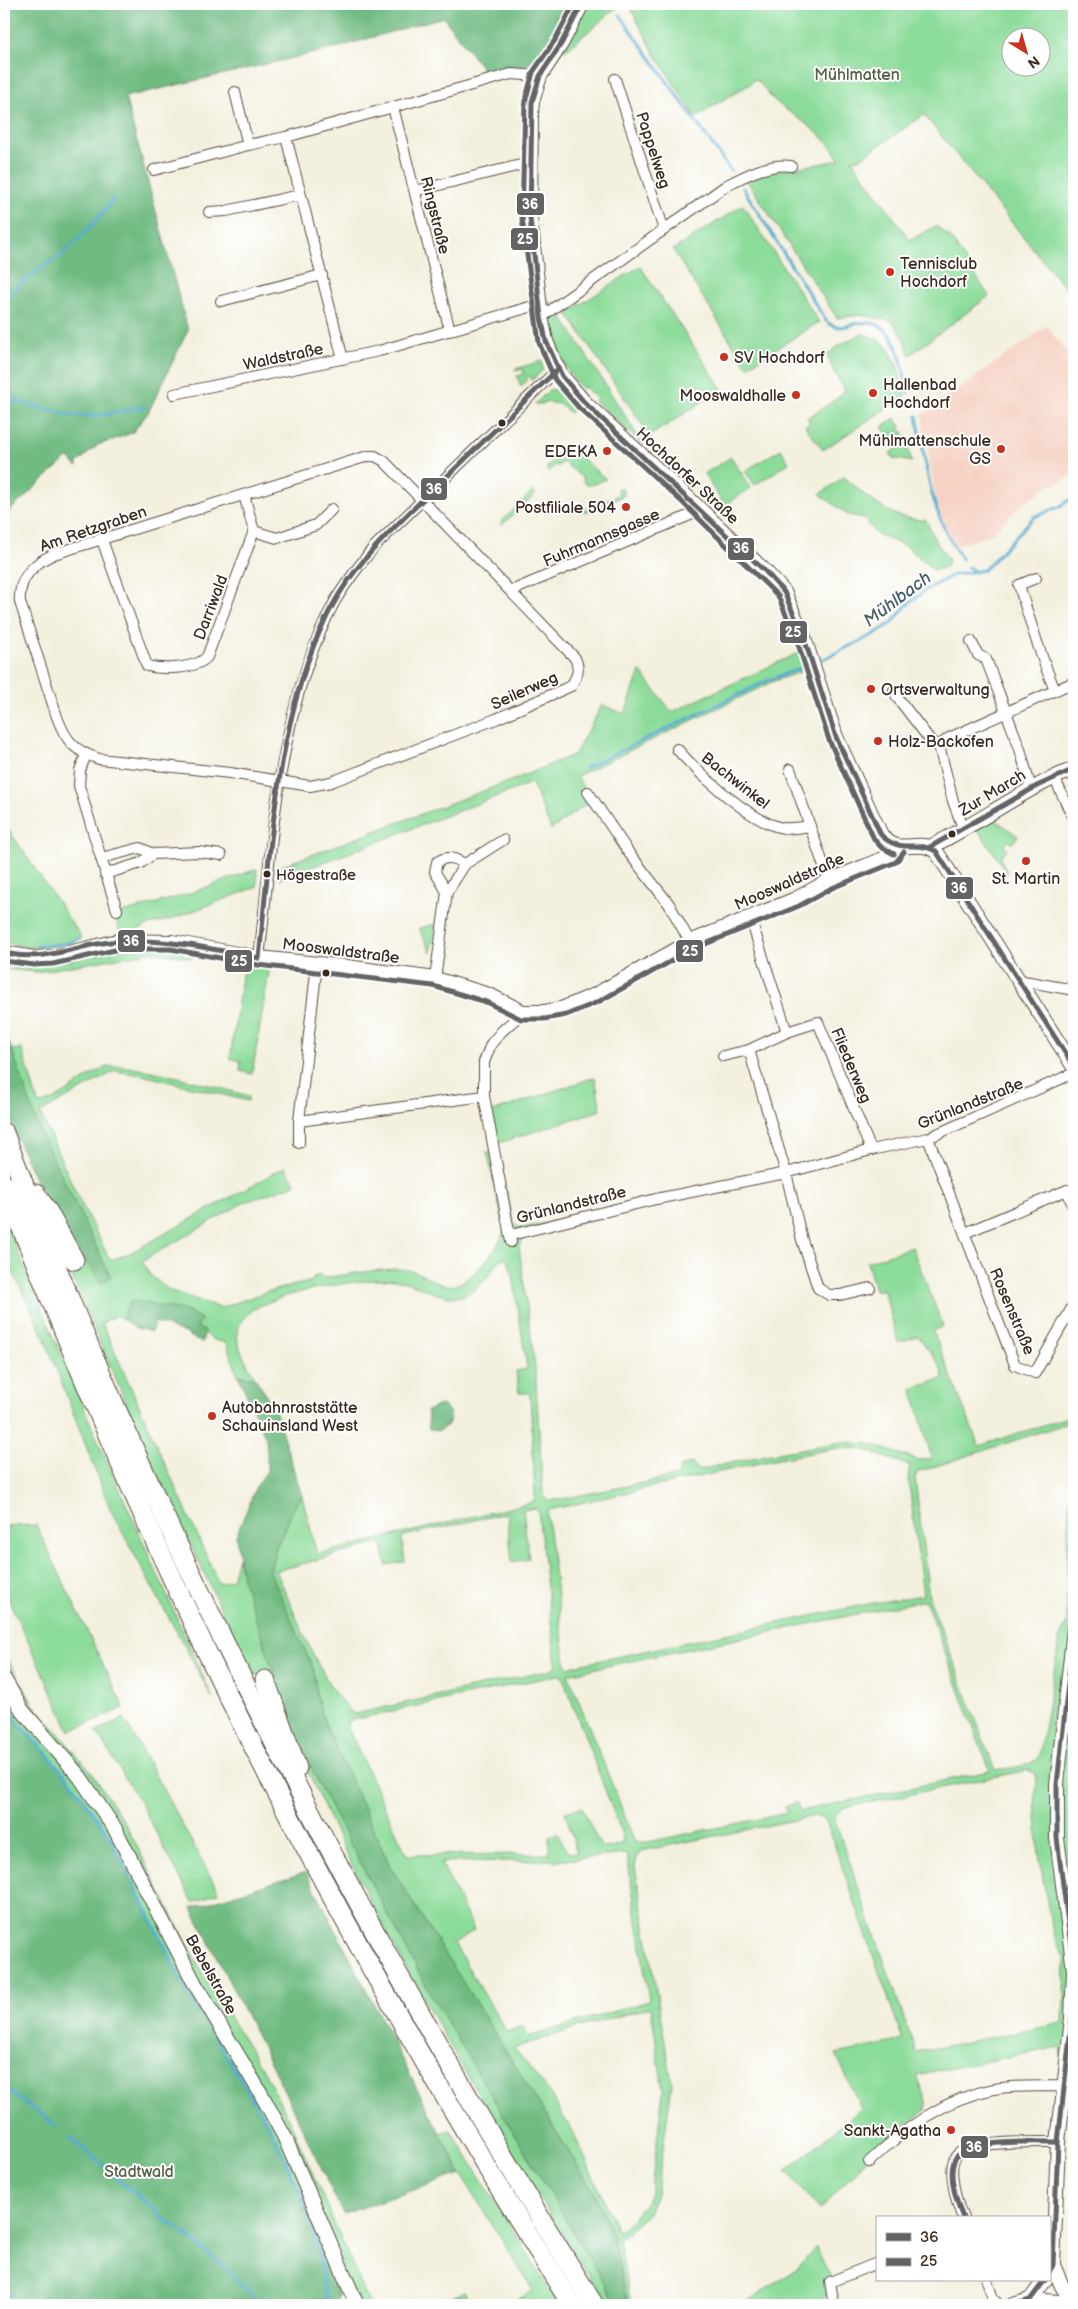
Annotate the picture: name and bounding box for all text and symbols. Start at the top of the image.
north arrow [1000,28,1050,78]
text: N [1024,52,1043,72]
park label: Mühlmatten [814,66,900,85]
street label: Pappelweg [631,110,674,191]
street label: Ringstraße [416,175,453,257]
line badge: 36 [516,192,545,216]
text: 36 [522,196,538,213]
line badge: 25 [510,227,539,251]
text: 25 [517,231,533,248]
place label: Tennisclub Hochdorf [900,255,977,292]
marker: Tennisclub Hochdorf [884,266,896,278]
street label: Waldstraße [242,340,325,375]
place label: SV Hochdorf [734,349,825,368]
marker: SV Hochdorf [718,351,730,363]
place label: Hallenbad Hochdorf [883,376,957,413]
place label: Mooswaldhalle [679,387,787,406]
marker: Hallenbad Hochdorf [867,387,879,399]
marker: Mooswaldhalle [790,389,802,401]
unlabelled marker [497,418,507,428]
street label: Hochdorfer Straße [632,424,743,529]
place label: Mühlmattenschule GS [859,432,992,469]
place label: EDEKA [544,443,597,462]
marker: Mühlmattenschule GS [995,443,1007,455]
marker: EDEKA [601,445,613,457]
line badge: 36 [420,477,448,501]
text: 36 [426,481,442,498]
place label: Postfiliale 504 [515,499,616,518]
marker: Postfiliale 504 [620,501,632,513]
street label: Am Retzgraben [38,502,149,557]
street label: Fuhrmannsgasse [540,505,663,572]
line badge: 36 [727,537,755,561]
text: 36 [733,540,749,557]
water label: Mühlbach [859,567,935,632]
street label: Darriwald [190,572,232,643]
line badge: 25 [779,620,808,644]
text: 25 [785,624,801,641]
street label: Seilerweg [488,668,561,714]
place label: Ortsverwaltung [881,681,990,700]
marker: Ortsverwaltung [865,683,877,695]
place label: Holz-Backofen [888,733,994,752]
marker: Holz-Backofen [872,735,884,747]
street label: Bachwinkel [697,749,773,814]
street label: Zur March [955,766,1030,821]
unlabelled marker [947,829,957,839]
street label: Mooswaldstraße [732,850,848,915]
marker: St. Martin [1020,855,1032,867]
place label: Högestraße [276,866,356,885]
marker: Högestraße [262,869,272,879]
place label: St. Martin [992,870,1060,889]
line badge: 36 [945,876,974,900]
text: 36 [951,880,967,897]
line badge: 36 [117,929,146,953]
text: 36 [123,933,139,950]
street label: Mooswaldstraße [281,935,401,968]
line badge: 25 [675,939,704,963]
text: 25 [682,943,698,960]
line badge: 25 [224,949,253,973]
text: 25 [231,953,247,970]
unlabelled marker [321,968,331,978]
street label: Fliederweg [826,1025,875,1106]
street label: Grünlandstraße [915,1074,1027,1134]
street label: Grünlandstraße [515,1183,629,1228]
street label: Rosenstraße [985,1265,1039,1358]
place label: Autobahnraststätte Schauinsland West [222,1399,358,1436]
marker: Autobahnraststätte Schauinsland West [206,1410,218,1422]
street label: Bebelstraße [181,1932,241,2018]
place label: Sankt-Agatha [844,2122,941,2141]
marker: Sankt-Agatha [945,2124,957,2136]
line badge: 36 [960,2135,989,2159]
text: 36 [966,2139,982,2156]
park label: Stadtwald [104,2163,174,2182]
legend [876,2216,1050,2282]
text: 36 [920,2228,938,2247]
text: 25 [920,2252,937,2271]

